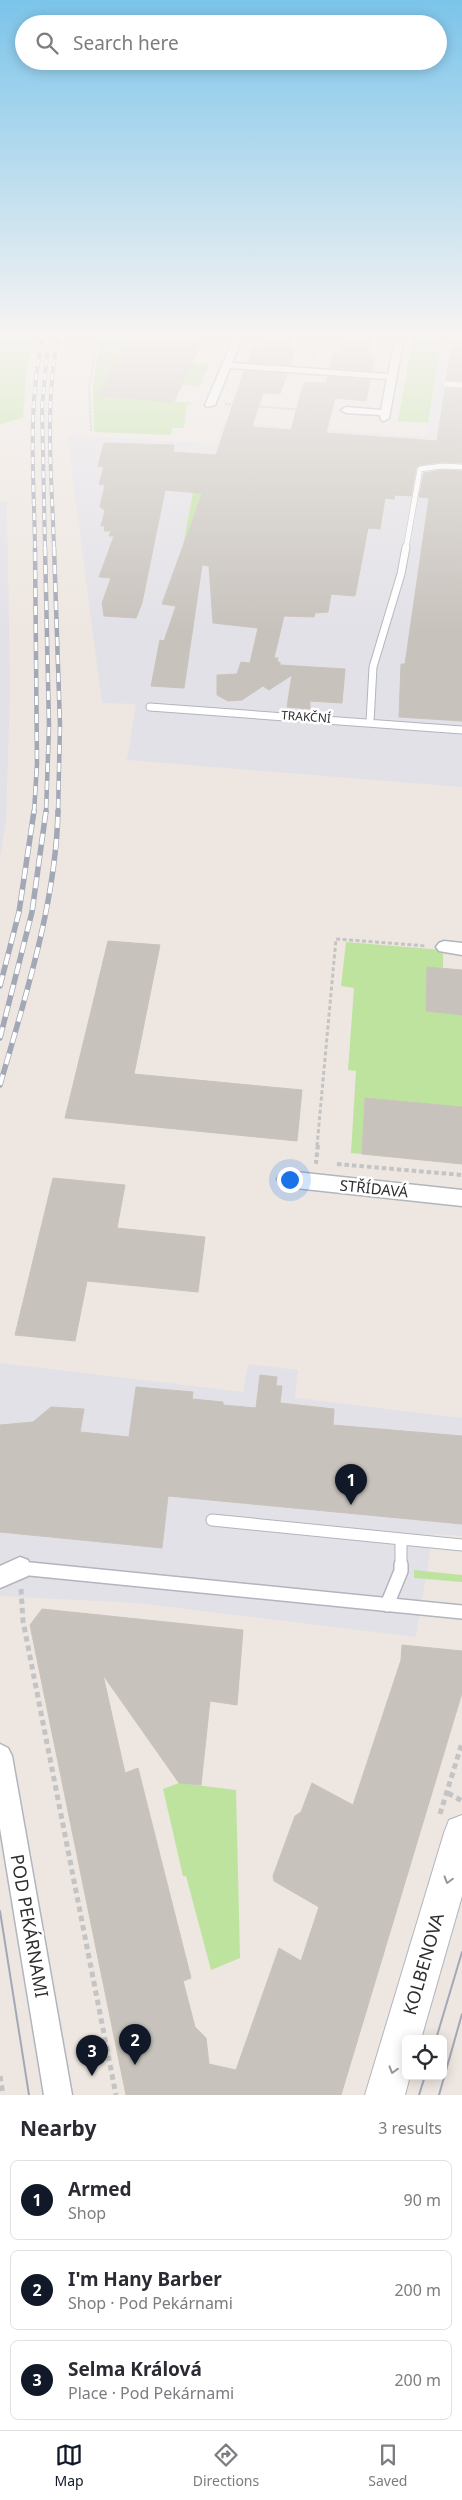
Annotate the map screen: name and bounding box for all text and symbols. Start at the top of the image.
search box [15,15,447,70]
icon: search [33,29,61,57]
text: Search here [73,30,179,56]
street label: TRAKČNÍ [281,706,331,727]
your location [277,1167,303,1193]
street label: STŘÍDAVÁ [339,1174,410,1202]
pin: 1 [335,1464,367,1505]
street label: POD PEKÁRNAMI [6,1852,54,1999]
one-way arrow [444,1876,454,1884]
street label: KOLBENOVA [397,1909,449,2018]
pin: 2 [119,2024,151,2065]
pin: 3 [76,2035,108,2076]
map controls [402,2035,447,2080]
button: locate [402,2035,447,2080]
one-way arrow [388,2065,398,2073]
text: Nearby [20,2114,96,2142]
text: 3 results [378,2117,442,2139]
text: Armed [68,2176,132,2202]
text: 1 [32,2189,42,2211]
text: 90 m [404,2189,441,2211]
text: Shop [68,2202,106,2224]
text: I'm Hany Barber [68,2266,222,2292]
text: 2 [32,2279,42,2301]
text: 200 m [394,2279,441,2301]
text: Shop · Pod Pekárnami [68,2292,233,2314]
text: Selma Králová [68,2356,202,2382]
text: 3 [32,2369,42,2391]
text: 200 m [394,2369,441,2391]
text: Place · Pod Pekárnami [68,2382,234,2404]
tab: Map [55,2441,84,2490]
tab: Directions [193,2441,259,2490]
tab: Saved [368,2441,407,2490]

